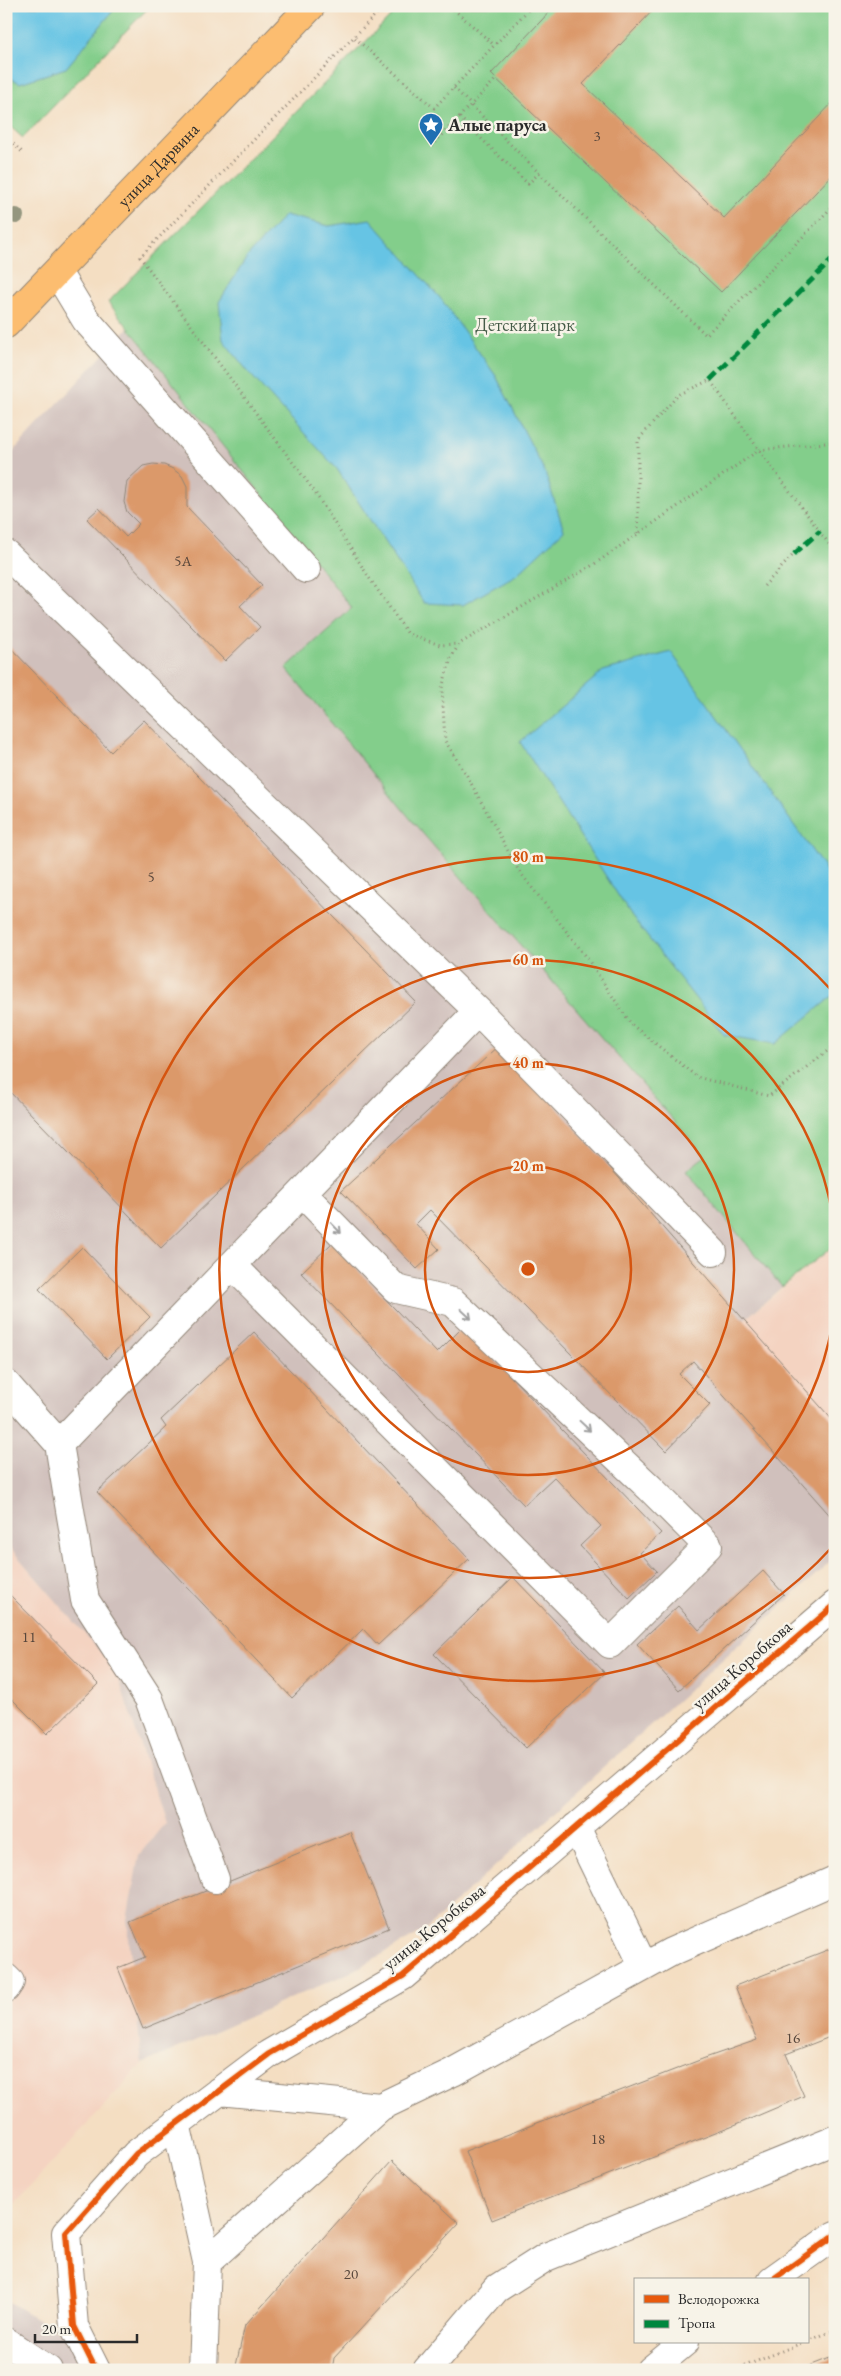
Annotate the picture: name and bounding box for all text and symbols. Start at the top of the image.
place icon: Алые паруса [418,112,444,146]
place label: Алые паруса [447,113,547,136]
street label: улица Дарвина [112,117,204,212]
house number: 3 [593,126,601,145]
park label: Детский парк [475,313,575,336]
house number: 5А [174,551,192,570]
text: 80 m [512,847,544,866]
house number: 5 [147,867,155,886]
text: 60 m [512,950,544,969]
text: 40 m [512,1053,544,1072]
text: 20 m [512,1156,544,1175]
one-way arrow [330,1222,342,1234]
centre of rings [519,1260,537,1278]
one-way arrow [460,1308,473,1320]
one-way arrow [578,1420,591,1432]
street label: улица Коробкова [687,1614,797,1714]
house number: 11 [22,1627,36,1646]
street label: улица Коробкова [378,1878,490,1975]
house number: 16 [786,2028,800,2047]
house number: 18 [591,2129,605,2148]
house number: 20 [344,2264,358,2283]
legend [634,2278,808,2344]
text: Велодорожка [678,2289,759,2308]
scale bar [35,2311,138,2343]
text: Тропа [678,2313,715,2332]
text: 20 m [42,2319,71,2338]

